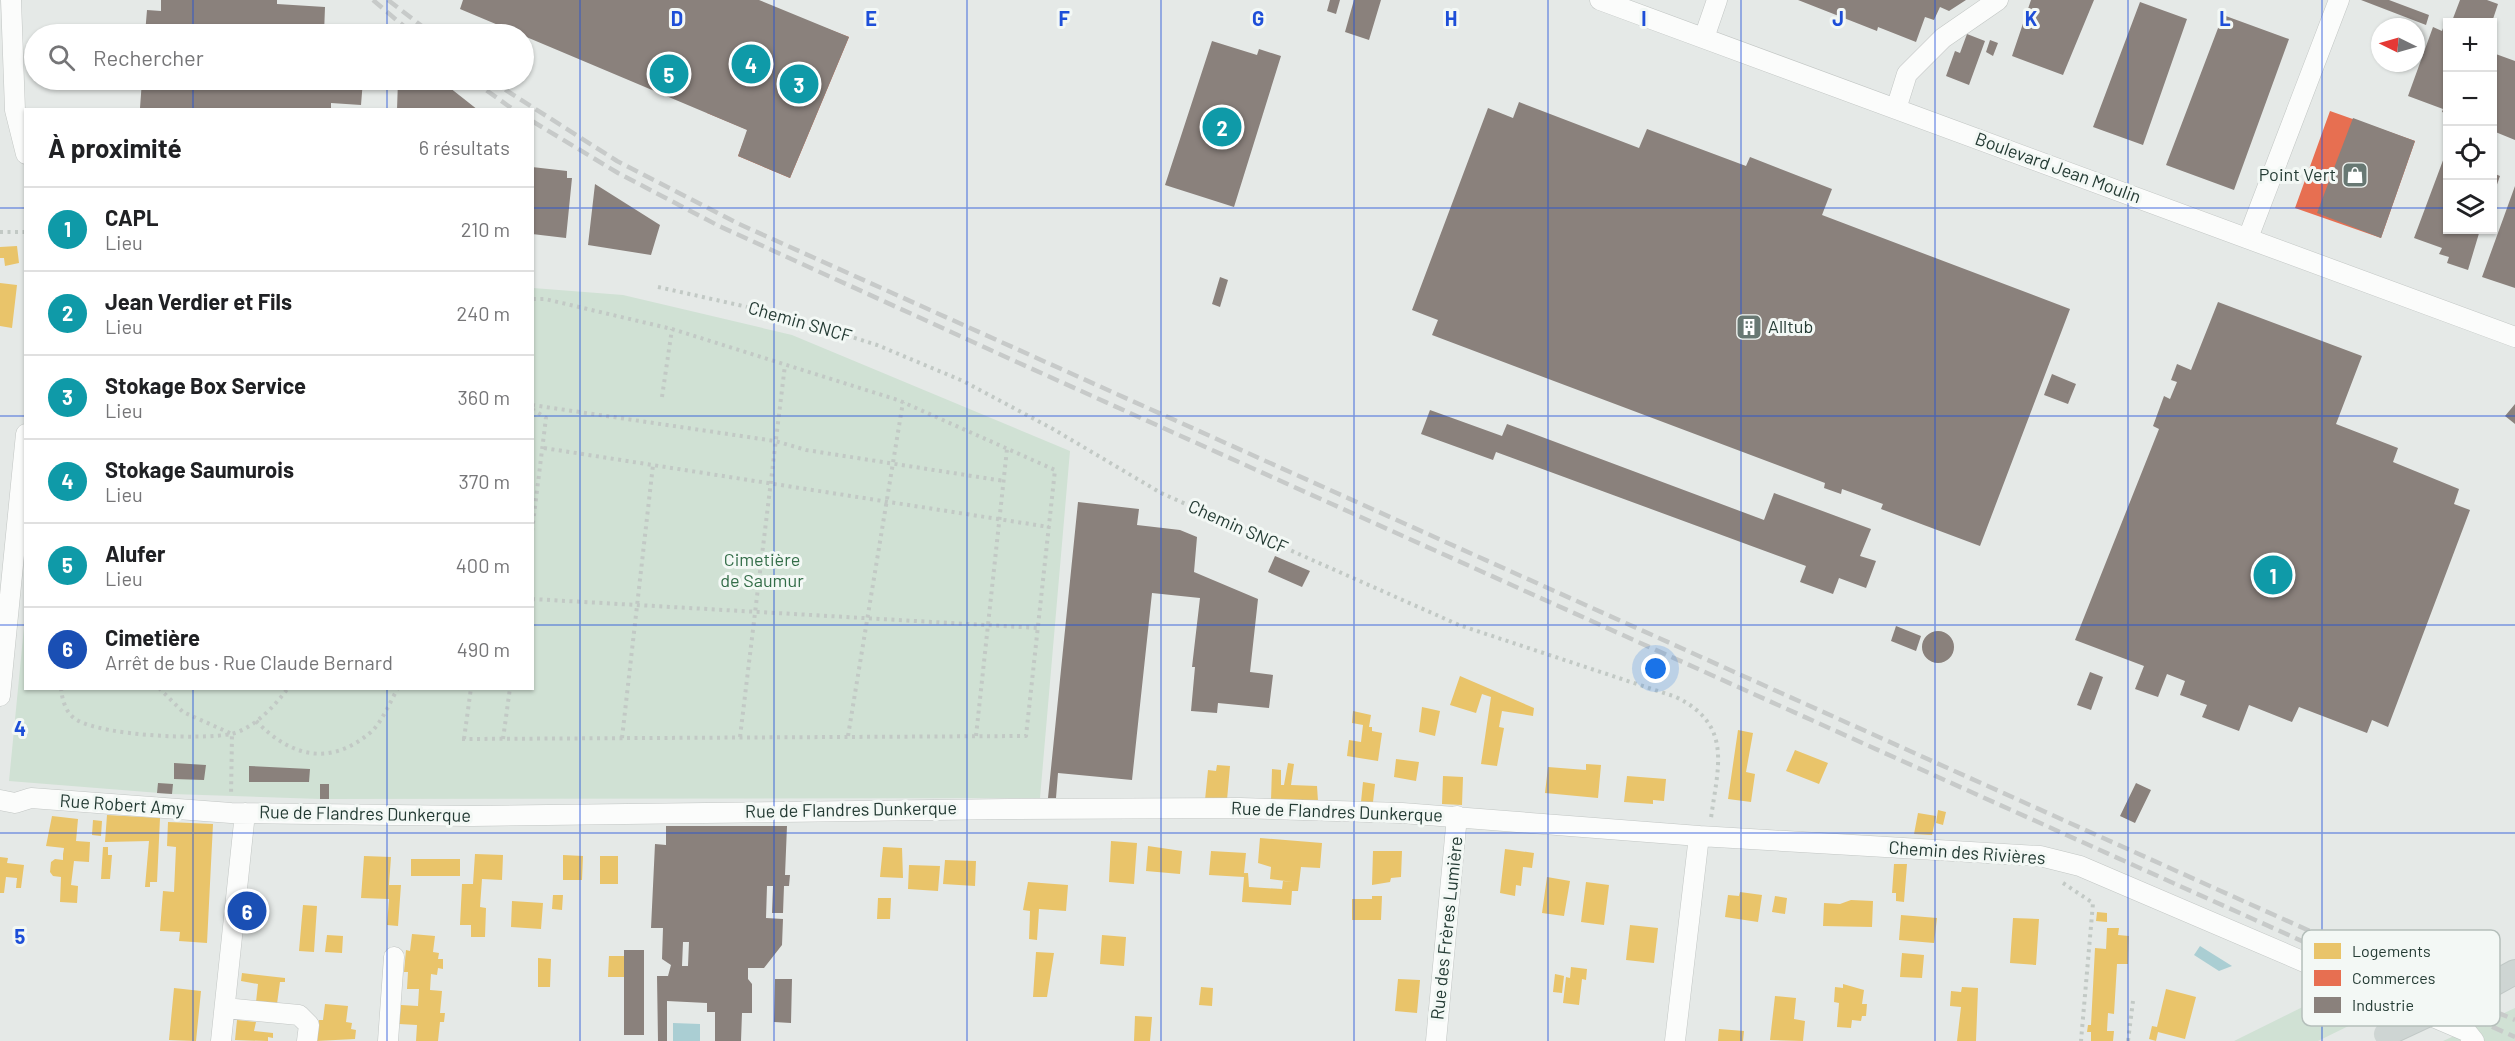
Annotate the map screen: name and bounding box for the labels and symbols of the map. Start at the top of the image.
text: D [671,6,683,30]
text: E [865,6,877,30]
text: F [1058,6,1070,30]
text: G [1252,6,1264,30]
text: H [1445,6,1457,30]
text: I [1641,6,1647,30]
text: J [1832,6,1844,30]
text: K [2025,6,2038,30]
text: L [2219,6,2231,30]
north arrow [2371,18,2425,72]
pin: 4 [732,42,771,86]
pin: 5 [650,52,688,97]
pin: 3 [780,62,818,106]
pin: 2 [1202,104,1242,150]
street label: Boulevard Jean Moulin [1972,127,2144,207]
shop icon: Point Vert [2340,160,2370,190]
place label: Point Vert [2259,163,2336,185]
street label: Chemin SNCF [746,296,855,346]
building icon: Alltub [1734,312,1764,342]
place label: Alltub [1768,315,1813,337]
street label: Chemin SNCF [1185,494,1292,558]
park label: Cimetière de Saumur [720,548,804,591]
pin: 1 [2254,552,2292,598]
your location [1641,654,1670,683]
text: 4 [14,716,26,740]
street label: Rue Robert Amy [59,789,185,819]
street label: Rue de Flandres Dunkerque [745,796,957,822]
street label: Rue de Flandres Dunkerque [1231,796,1443,826]
street label: Rue de Flandres Dunkerque [259,800,471,826]
street label: Rue des Frères Lumière [1425,835,1467,1021]
street label: Chemin des Rivières [1888,836,2046,868]
pin: 6 [228,888,266,934]
text: 5 [15,924,26,948]
legend [2302,930,2500,1026]
text: Logements [2352,941,2431,960]
text: Commerces [2352,968,2435,987]
text: Industrie [2352,995,2414,1014]

